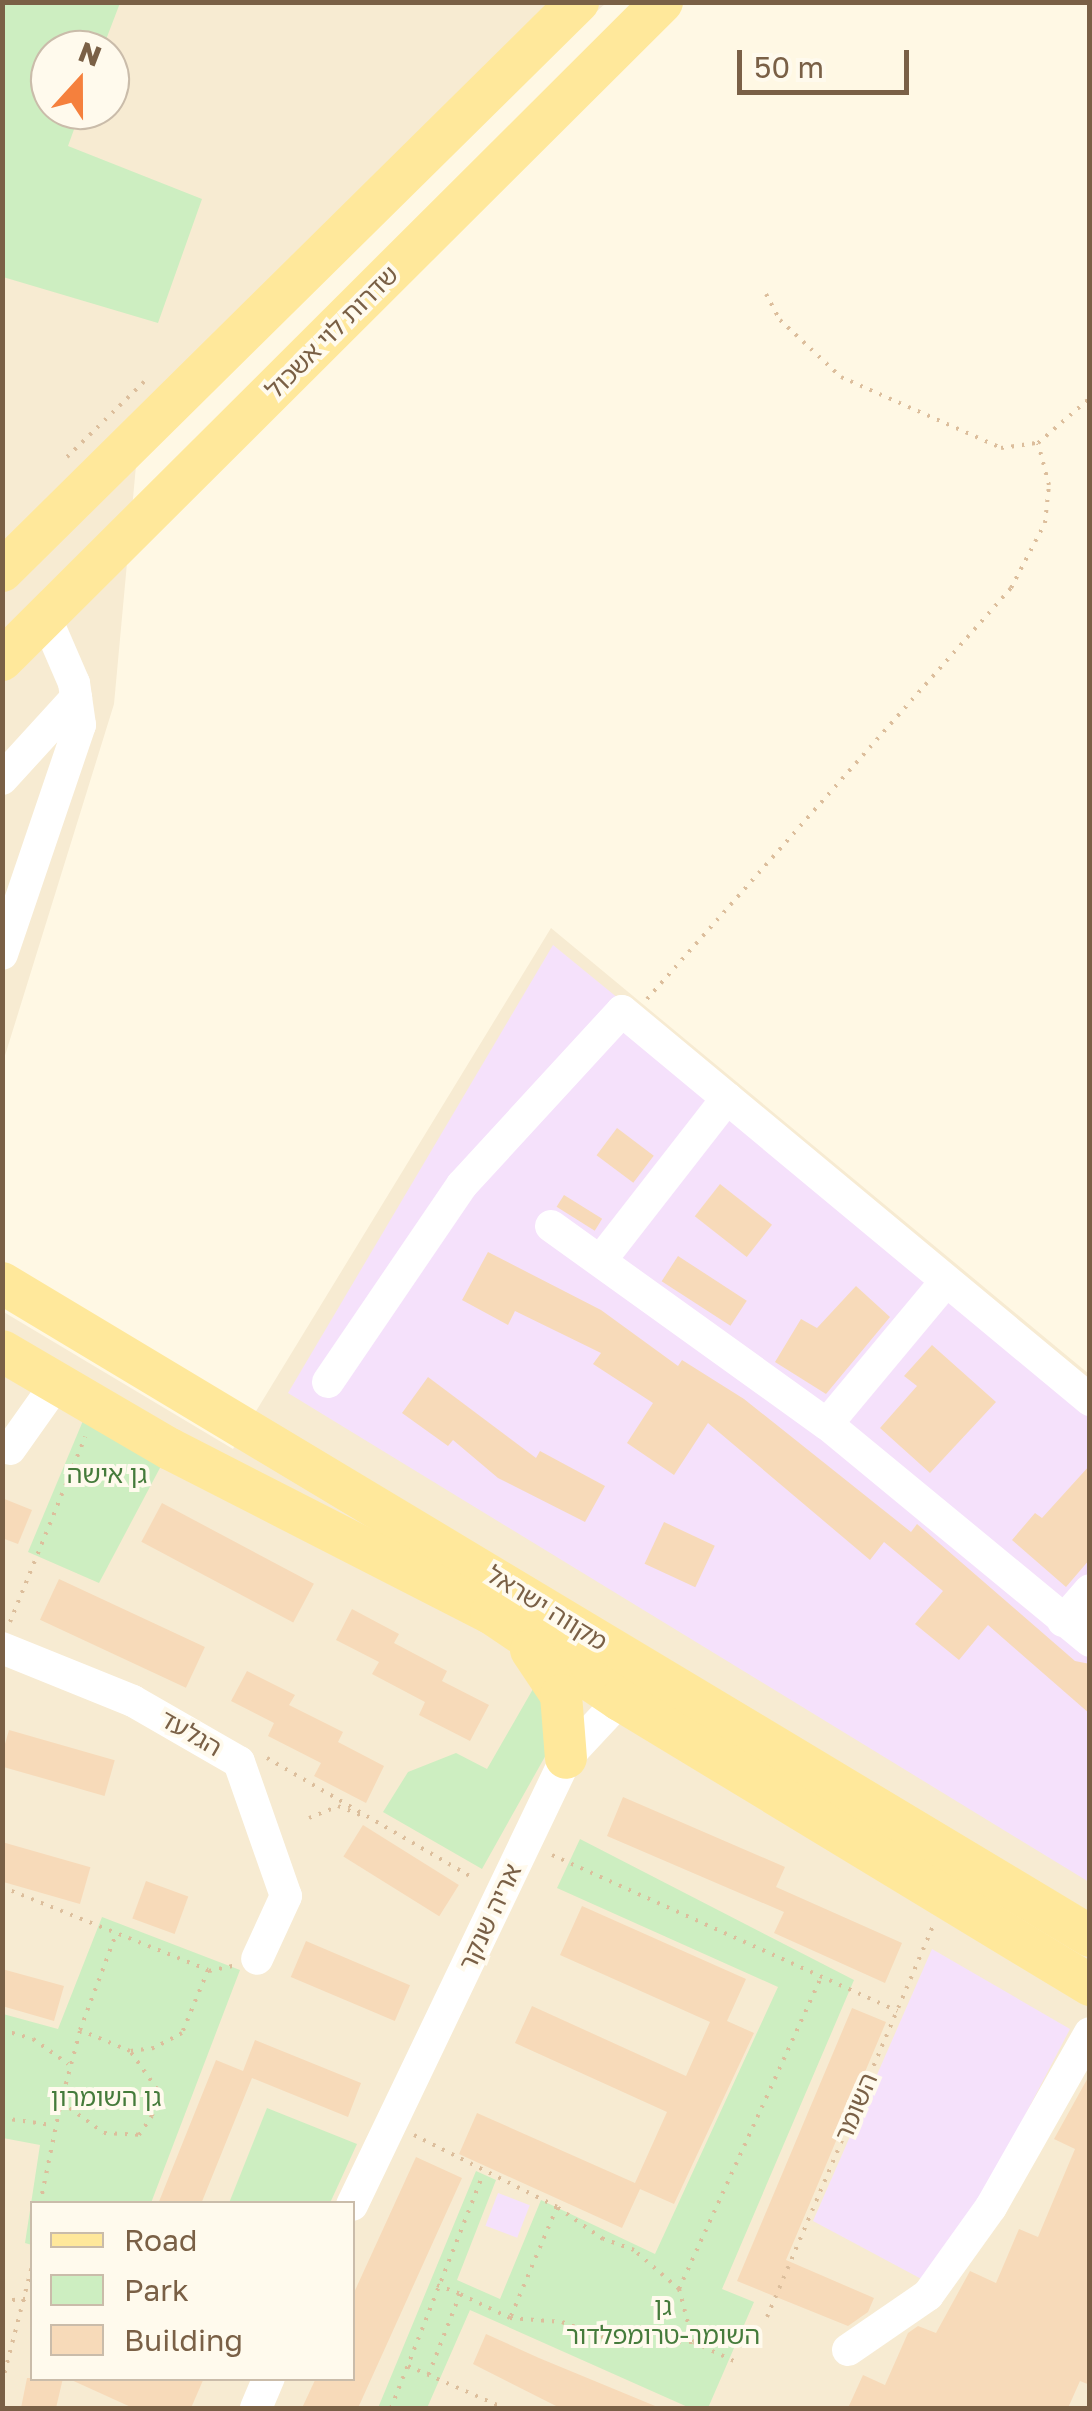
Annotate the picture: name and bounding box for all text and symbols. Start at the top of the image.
north arrow [30,30,130,130]
scale bar [742,30,914,92]
text: N [74,34,106,73]
text: 50 m [754,49,824,85]
street label: שדרות לוי אשכול [259,259,405,405]
park label: גן אישה [67,1459,147,1489]
street label: מקווה ישראל [481,1559,613,1657]
street label: הגלעד [155,1703,227,1763]
street label: אריה שנקר [452,1859,528,1975]
street label: השומר [828,2068,884,2146]
park label: גן השומרון [51,2082,161,2112]
legend [30,2201,355,2381]
text: Road [124,2222,198,2258]
text: Park [124,2272,189,2308]
park label: גן השומר-טרומפלדור [566,2292,760,2351]
text: Building [124,2322,243,2358]

